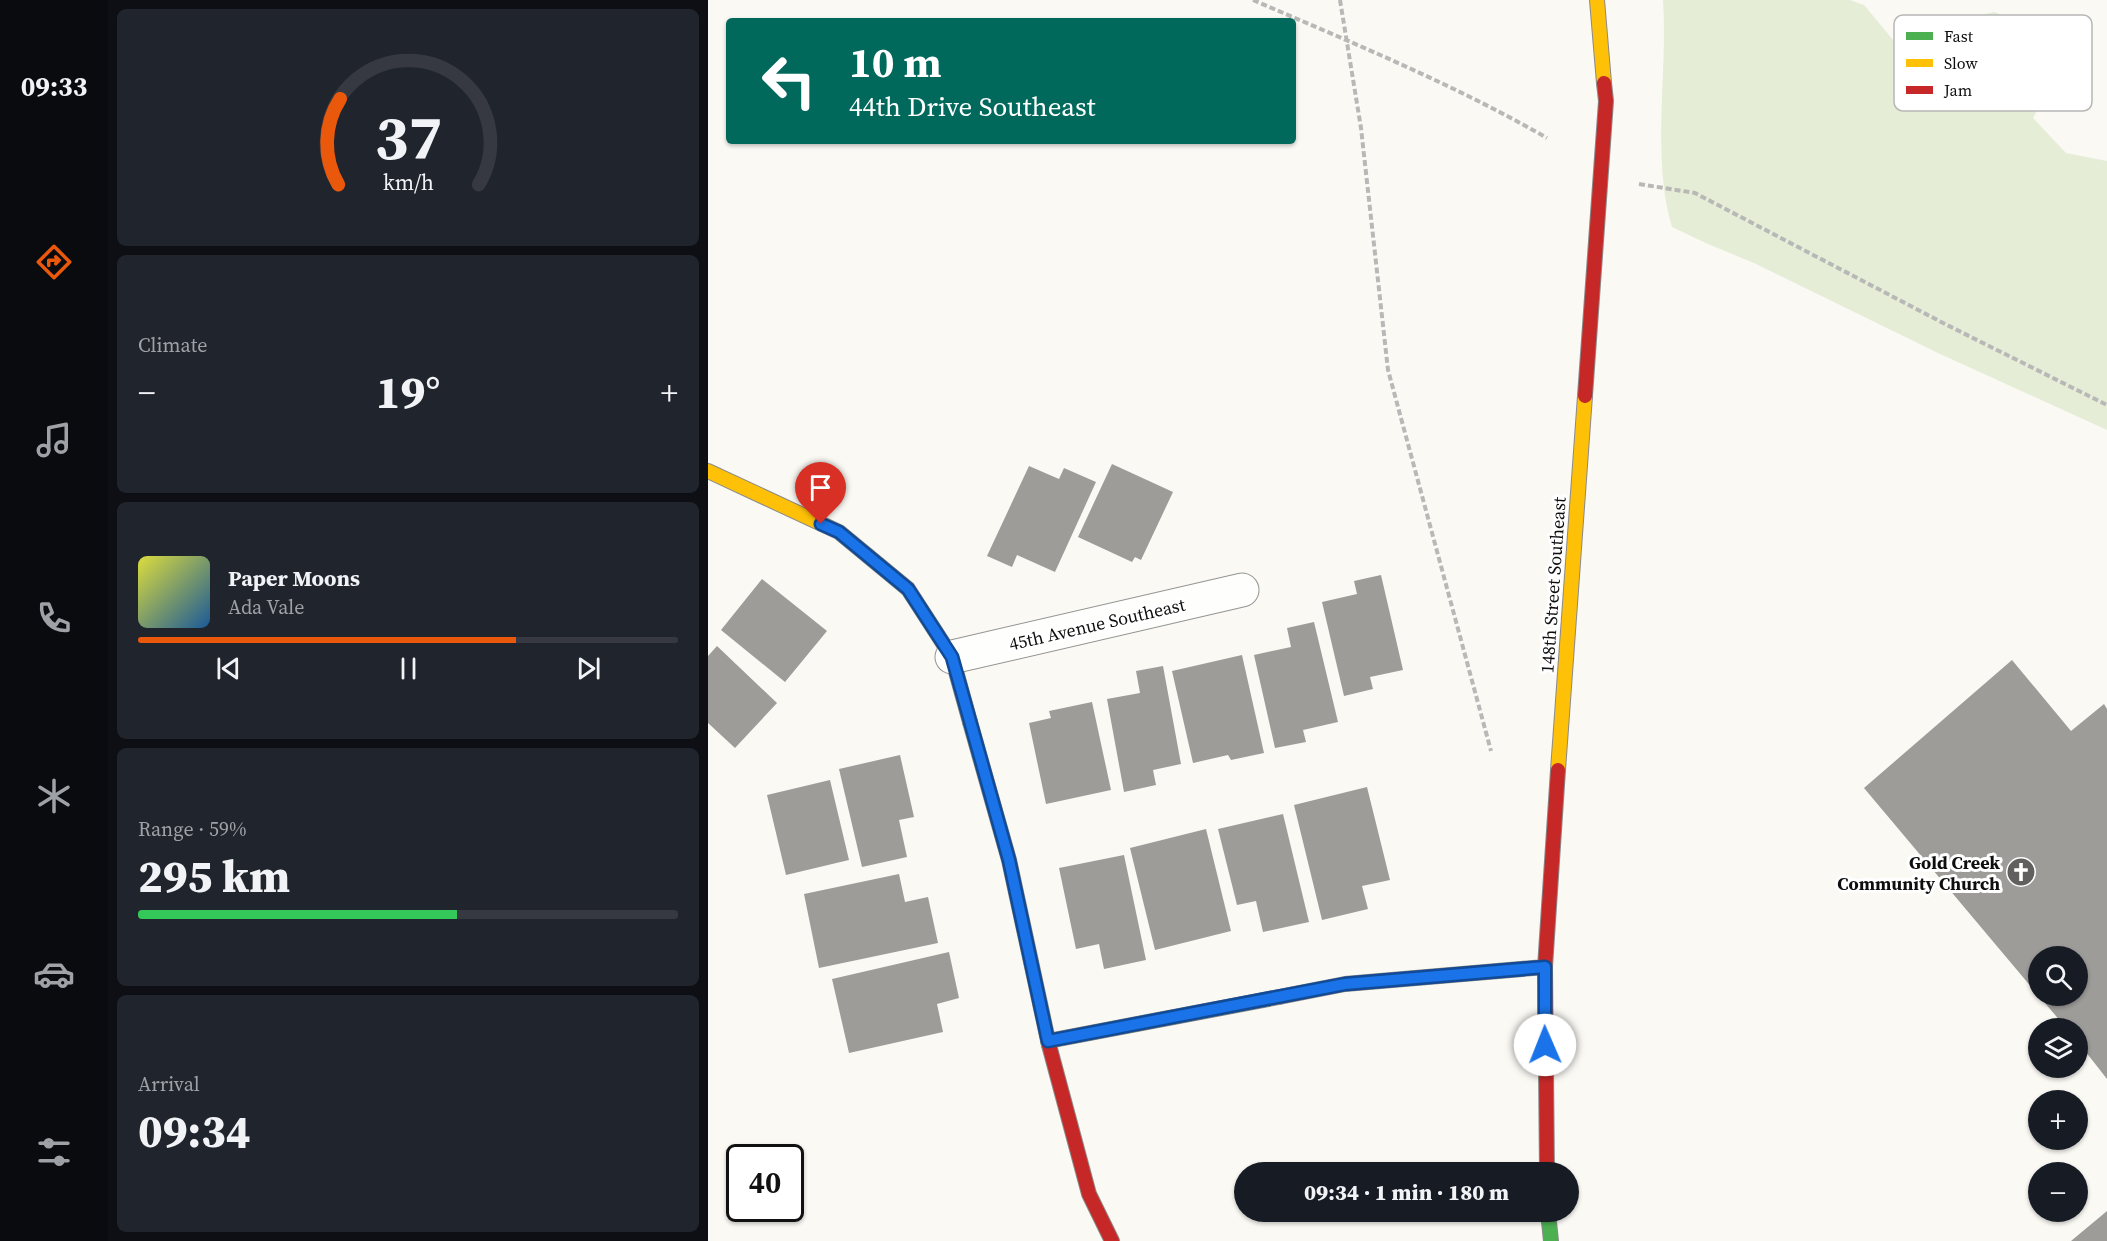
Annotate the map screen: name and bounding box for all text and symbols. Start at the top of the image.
legend [1894,15,2092,111]
text: Fast [1944,25,1974,47]
text: 10 m [849,33,942,91]
icon: left [750,42,828,120]
text: Slow [1944,52,1979,74]
text: 09:33 [21,68,87,105]
text: Jam [1943,79,1972,101]
text: 44th Drive Southeast [849,88,1096,125]
text: 37 [374,94,442,180]
text: km/h [382,168,434,197]
icon: directions [33,241,75,283]
text: Climate [138,331,207,359]
text: 19° [376,361,440,423]
text: − [138,370,156,415]
text: + [660,370,678,415]
icon: music [33,419,75,461]
pin [795,462,846,524]
icon: arrive [804,471,837,504]
street label: 148th Street Southeast [1534,496,1572,674]
text: Paper Moons [228,563,360,593]
street label: 45th Avenue Southeast [1006,592,1188,656]
text: Ada Vale [228,593,304,621]
icon: phone [33,597,75,639]
icon: previous [212,652,245,685]
icon: pause [392,652,425,685]
icon: next [572,652,605,685]
icon: climate [33,775,75,817]
text: Range · 59% [138,815,247,843]
text: 295 km [138,845,290,907]
place label: Gold Creek Community Church [1837,850,2000,896]
church icon: Gold Creek Community Church [2005,856,2037,888]
map controls [2028,946,2088,1222]
button: search [2028,946,2088,1006]
icon: car [33,953,75,995]
position arrow [1513,1013,1577,1077]
button: layers [2028,1018,2088,1078]
text: Arrival [138,1070,200,1098]
button: + [2028,1090,2088,1150]
text: 09:34 [138,1100,251,1162]
icon: filters [33,1131,75,1173]
speed limit sign: 40 [726,1144,804,1222]
button: − [2028,1162,2088,1222]
text: 09:34 · 1 min · 180 m [1304,1177,1509,1207]

